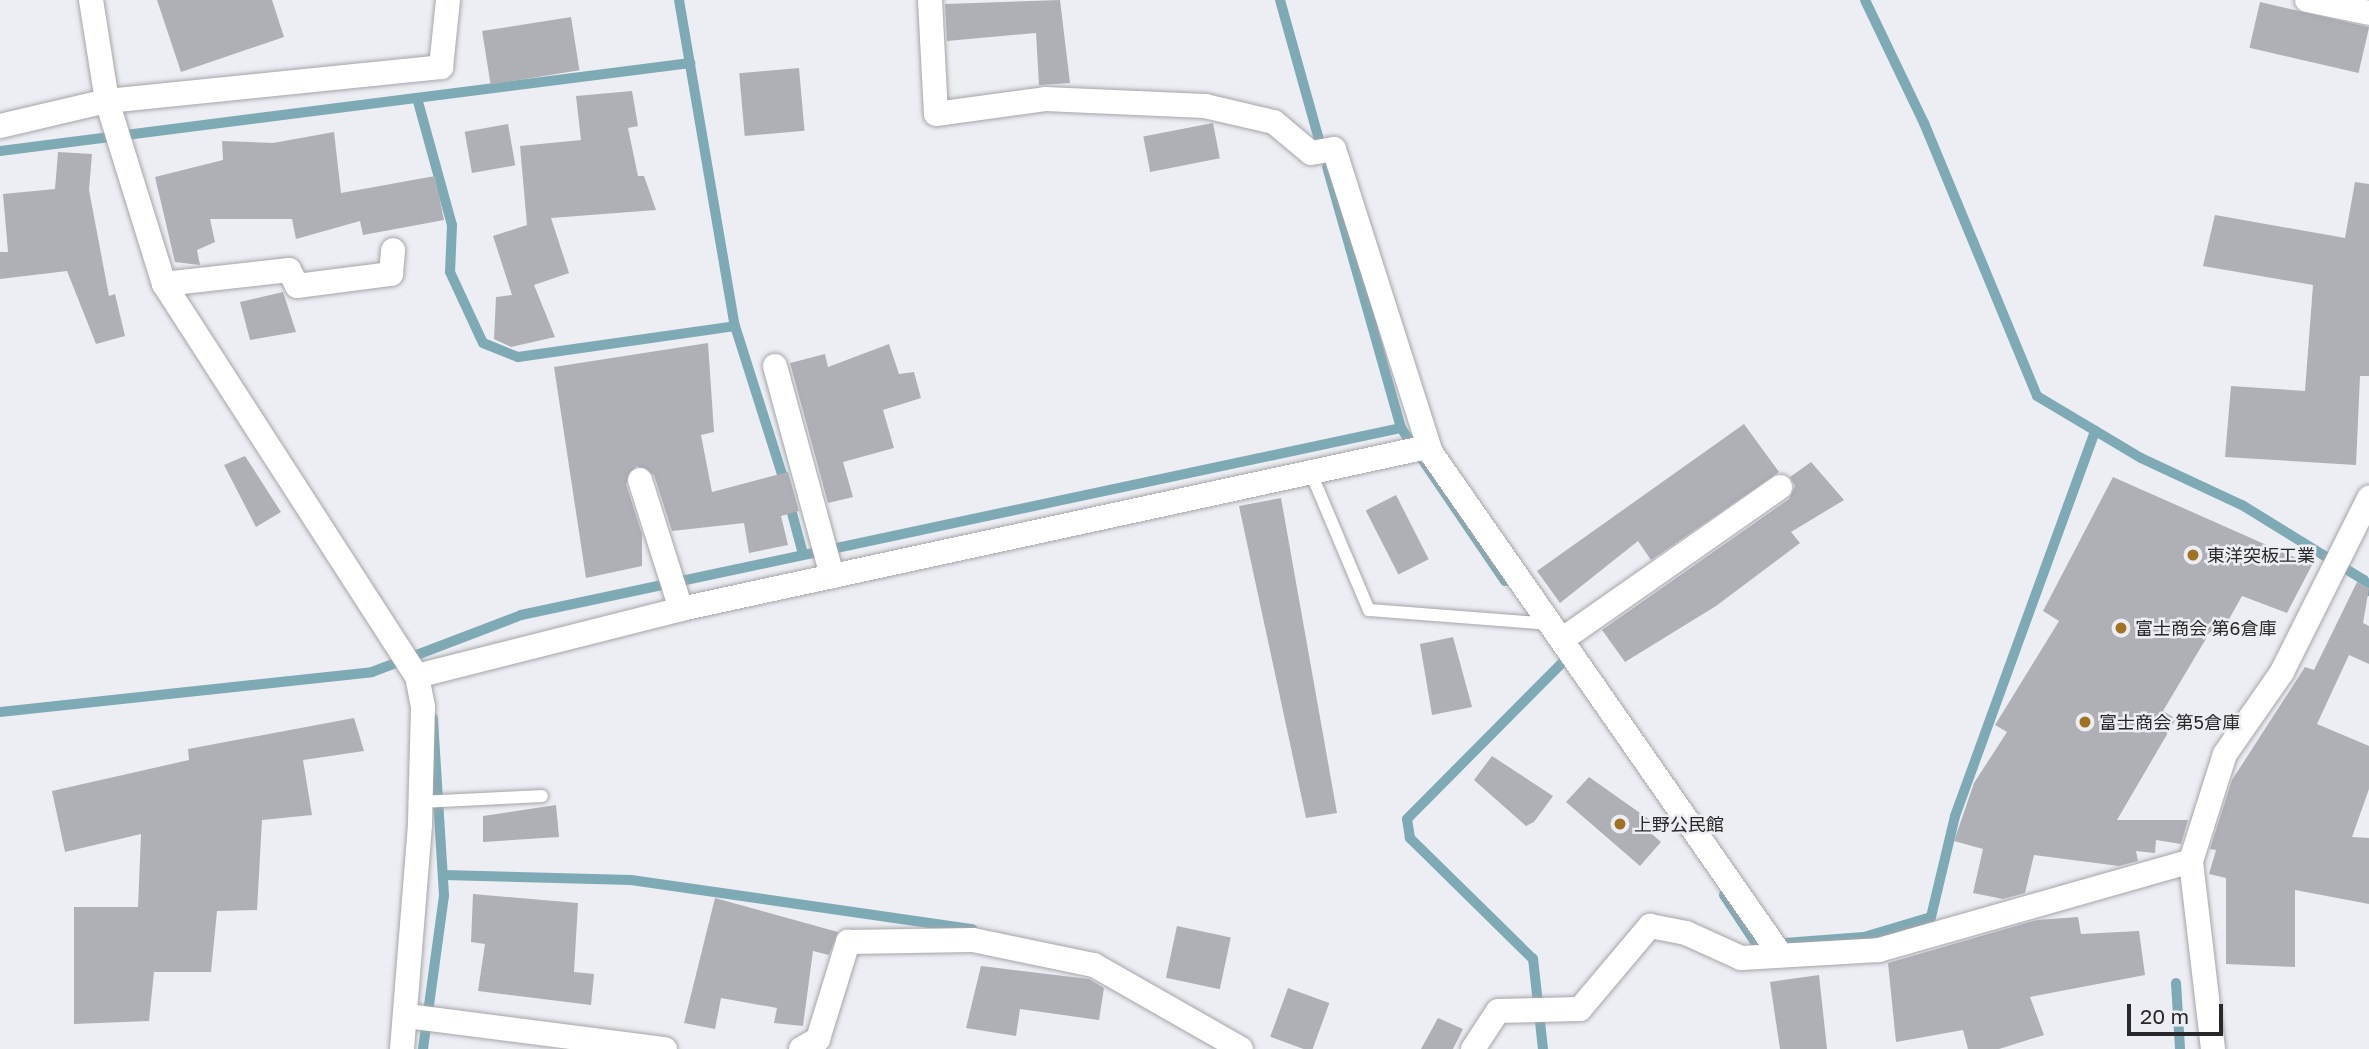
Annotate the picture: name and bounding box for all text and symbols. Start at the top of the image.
place label: 東洋突板工業 [2207,544,2315,566]
marker: 東洋突板工業 [2185,547,2201,563]
place label: 富士商会 第6倉庫 [2135,617,2276,639]
marker: 富士商会 第6倉庫 [2113,620,2129,636]
place label: 富士商会 第5倉庫 [2099,711,2240,733]
marker: 富士商会 第5倉庫 [2077,714,2093,730]
place label: 上野公民館 [1634,813,1724,835]
marker: 上野公民館 [1612,816,1628,832]
scale bar [2131,990,2227,1034]
text: 20 m [2140,1003,2189,1029]

